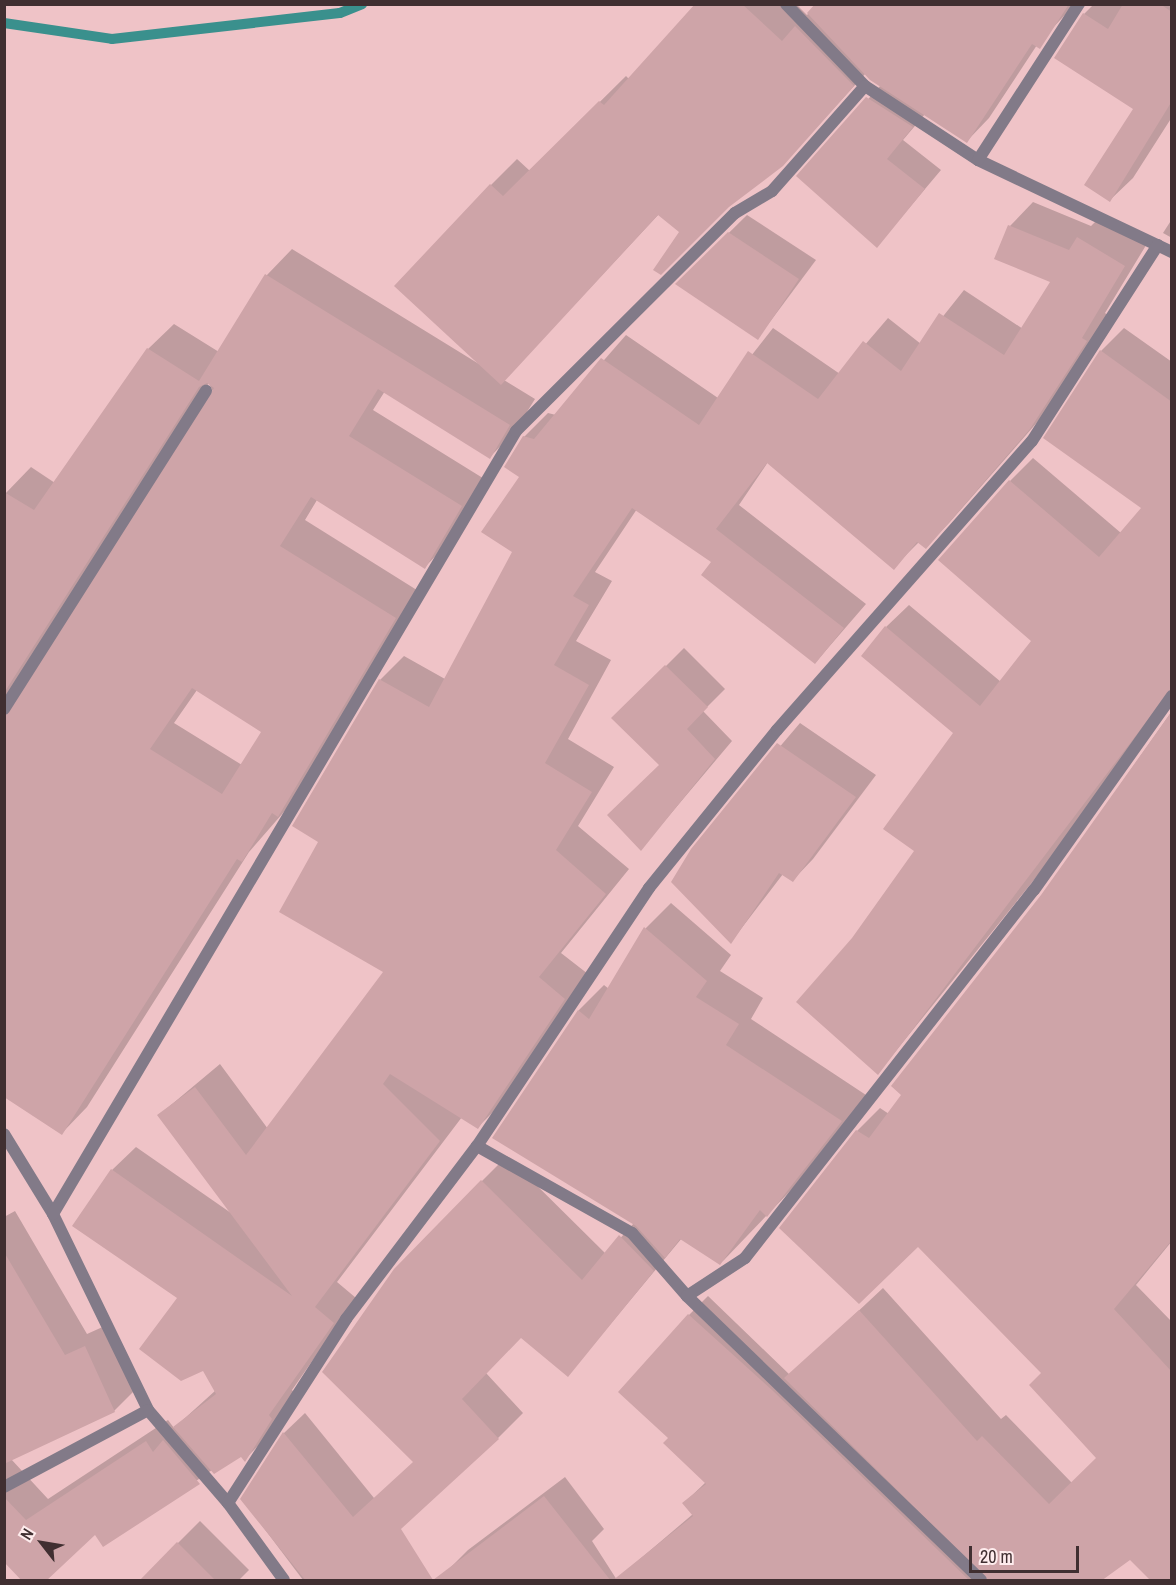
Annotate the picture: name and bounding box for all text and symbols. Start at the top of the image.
north arrow [12,1513,72,1573]
text: N [15,1524,38,1543]
scale bar [972,1534,1082,1572]
text: 20 m [980,1544,1013,1569]

